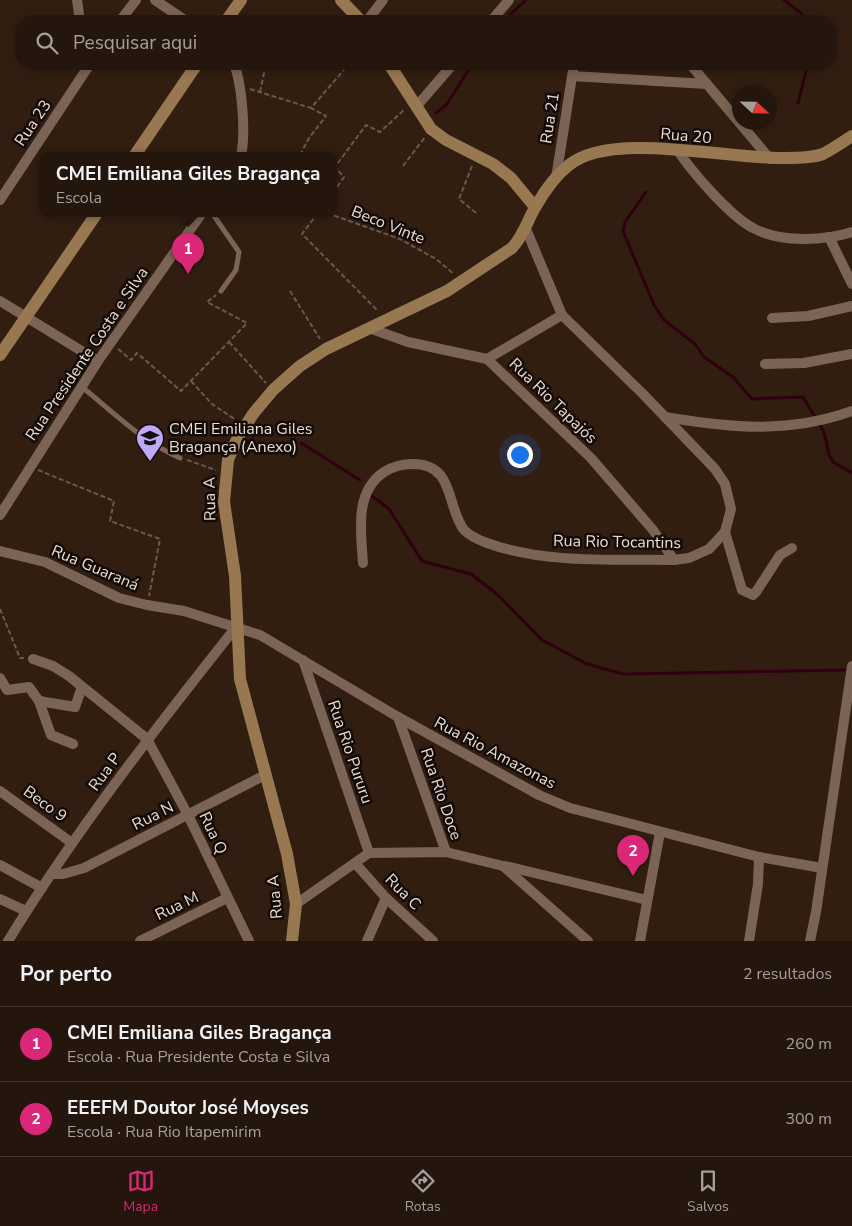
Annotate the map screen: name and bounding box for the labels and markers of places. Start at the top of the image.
pin: 1 [172,233,204,274]
place label: CMEI Emiliana Giles Bragança (Anexo) [169,418,313,458]
school or university icon: CMEI Emiliana Giles Bragança (Anexo) [135,423,165,462]
pin: 2 [617,835,649,876]

